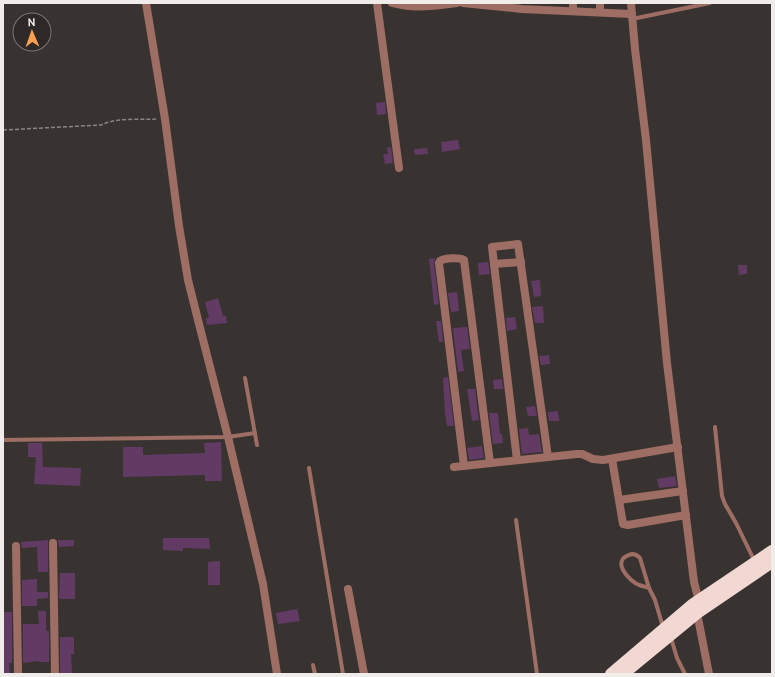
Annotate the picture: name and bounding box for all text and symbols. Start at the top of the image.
north arrow [12,12,52,52]
text: N [27,16,36,30]

